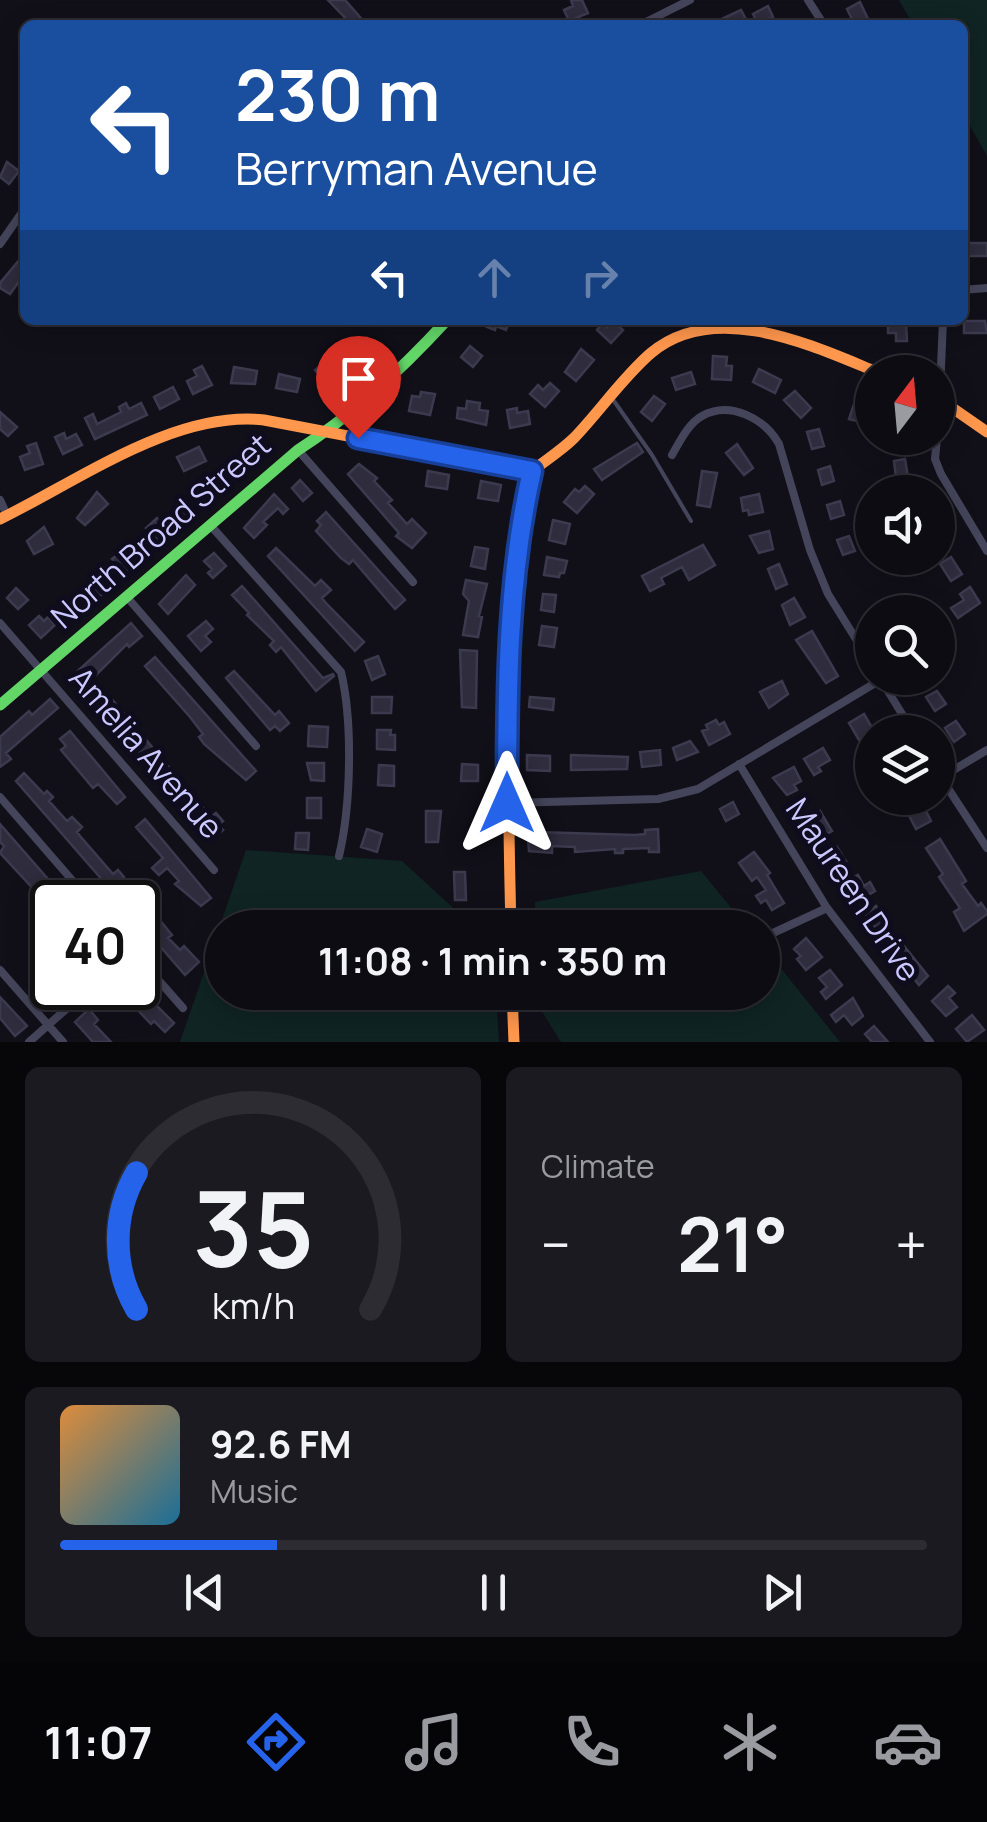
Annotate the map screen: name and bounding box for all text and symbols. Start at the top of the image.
text: 230 m [235,46,440,142]
icon: left [70,60,200,190]
text: Berryman Avenue [235,137,598,199]
icon: left [362,250,417,305]
icon: ahead [467,250,522,305]
icon: right [572,250,627,305]
pin [316,336,401,439]
icon: arrive [331,351,386,406]
north arrow [855,355,955,455]
map controls [855,355,955,815]
street label: North Broad Street [41,423,279,638]
button: sound [855,475,955,575]
button: search [855,595,955,695]
street label: Amelia Avenue [60,657,234,848]
button: layers [855,715,955,815]
position arrow [455,751,559,855]
street label: Maureen Drive [776,789,931,990]
speed limit sign: 40 [30,880,160,1010]
text: 11:08 · 1 min · 350 m [318,934,667,986]
text: Climate [541,1144,655,1188]
text: 35 [192,1156,314,1298]
text: 21° [677,1192,789,1295]
text: − [541,1206,571,1282]
text: + [895,1206,927,1282]
text: km/h [211,1281,295,1330]
text: 92.6 FM [210,1417,351,1469]
text: Music [210,1469,298,1513]
icon: previous [177,1565,232,1620]
icon: pause [466,1565,521,1620]
icon: next [755,1565,810,1620]
icon: directions [241,1707,311,1777]
icon: music [399,1707,469,1777]
icon: phone [557,1707,627,1777]
icon: climate [715,1707,785,1777]
icon: car [873,1707,943,1777]
text: 11:07 [44,1711,152,1773]

